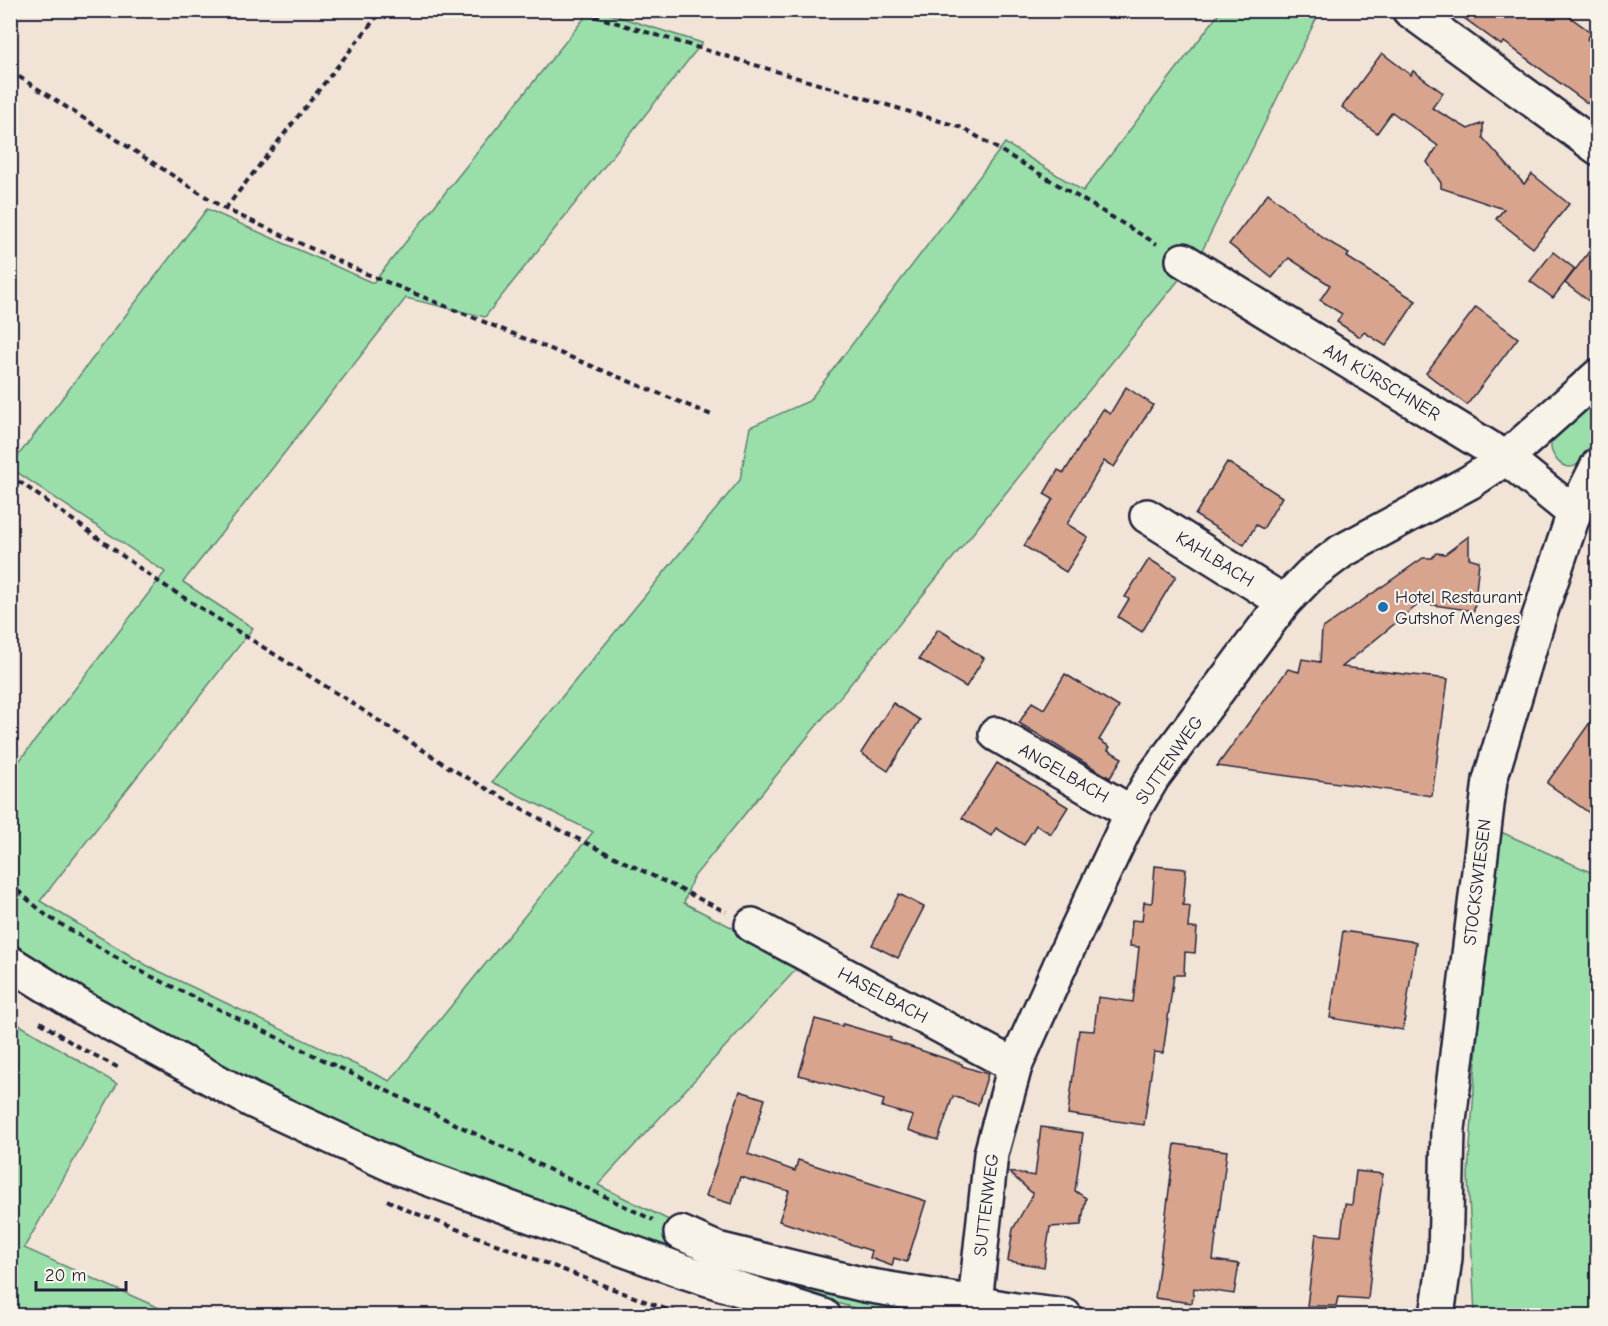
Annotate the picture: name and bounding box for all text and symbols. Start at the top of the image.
street label: AM KÜRSCHNER [1320,339,1444,426]
street label: KAHLBACH [1172,527,1258,592]
place label: Hotel Restaurant Gutshof Menges [1395,587,1523,629]
marker: Hotel Restaurant Gutshof Menges [1376,600,1390,614]
street label: SUTTENWEG [1131,712,1208,809]
street label: ANGELBACH [1015,739,1113,808]
street label: STOCKSWIESEN [1459,818,1496,946]
street label: HASELBACH [834,963,931,1028]
street label: SUTTENWEG [970,1152,1003,1258]
scale bar [36,1254,126,1292]
text: 20 m [45,1265,86,1286]

